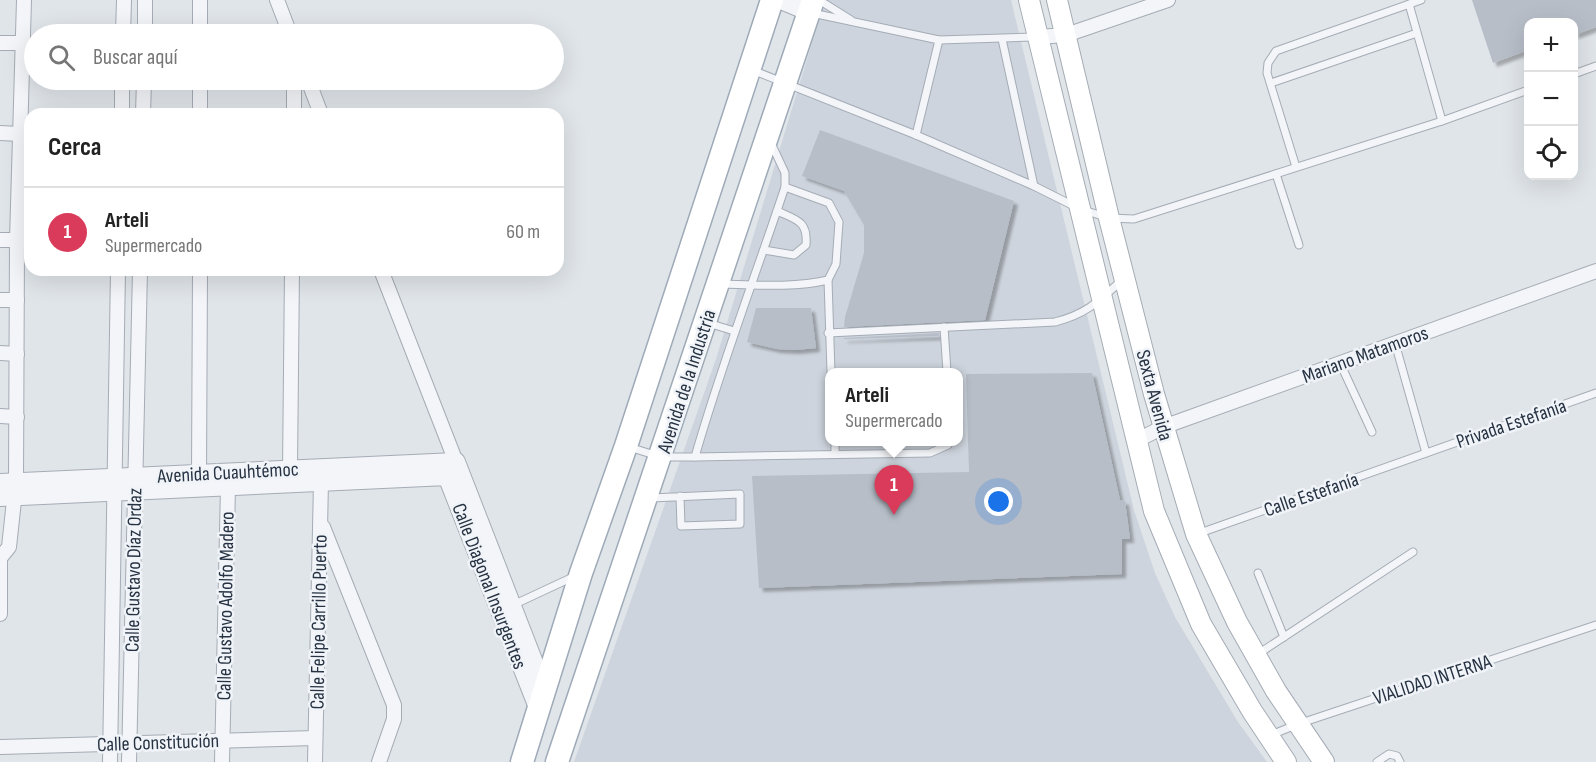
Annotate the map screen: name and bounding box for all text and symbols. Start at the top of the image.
map controls [1524,18,1578,180]
button: + [1524,18,1578,72]
search box [24,24,564,90]
icon: search [45,41,78,74]
text: Buscar aquí [93,44,178,71]
button: − [1524,72,1578,126]
button: locate [1524,126,1578,180]
text: Cerca [48,132,101,163]
text: Arteli [105,207,149,234]
text: 1 [64,220,71,244]
text: 60 m [506,220,540,244]
text: Supermercado [105,234,202,258]
street label: Avenida de la Industria [652,307,721,457]
street label: Mariano Matamoros [1299,321,1432,389]
street label: Sexta Avenida [1130,347,1178,443]
popup [825,368,963,446]
text: Arteli [845,382,889,409]
street label: Privada Estefanía [1453,394,1570,454]
text: Supermercado [845,409,943,433]
street label: Avenida Cuauhtémoc [156,457,299,489]
pin: 1 [874,466,914,515]
street label: Calle Estefanía [1261,468,1362,522]
your location [984,487,1013,516]
street label: Calle Gustavo Díaz Ordaz [121,488,147,652]
street label: Calle Diagonal Insurgentes [446,500,532,673]
street label: Calle Gustavo Adolfo Madero [212,511,240,701]
street label: Calle Felipe Carrillo Puerto [305,534,333,710]
street label: VIALIDAD INTERNA [1370,649,1495,710]
street label: Calle Constitución [97,729,219,757]

